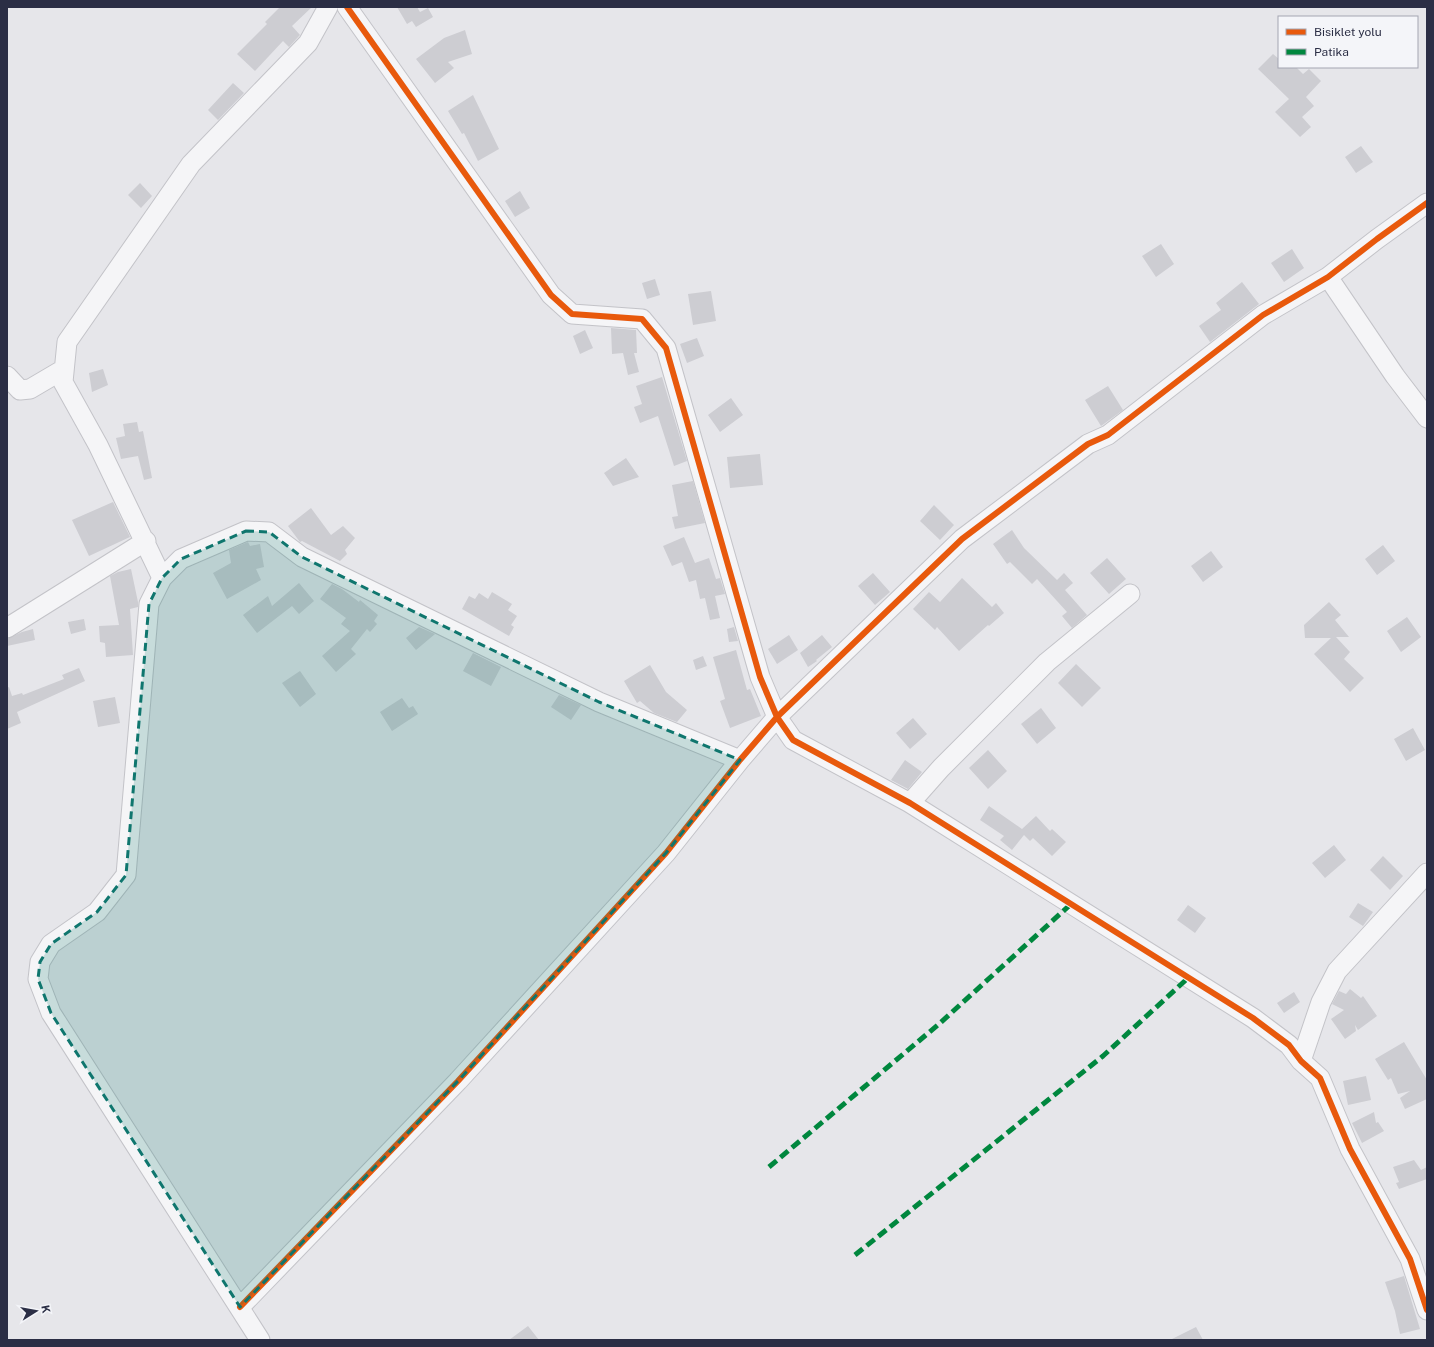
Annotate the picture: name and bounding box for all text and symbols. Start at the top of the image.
legend [1278,16,1418,68]
text: Bisiklet yolu [1314,25,1382,39]
text: Patika [1314,45,1349,59]
north arrow [16,1291,56,1331]
text: K [39,1304,52,1314]

